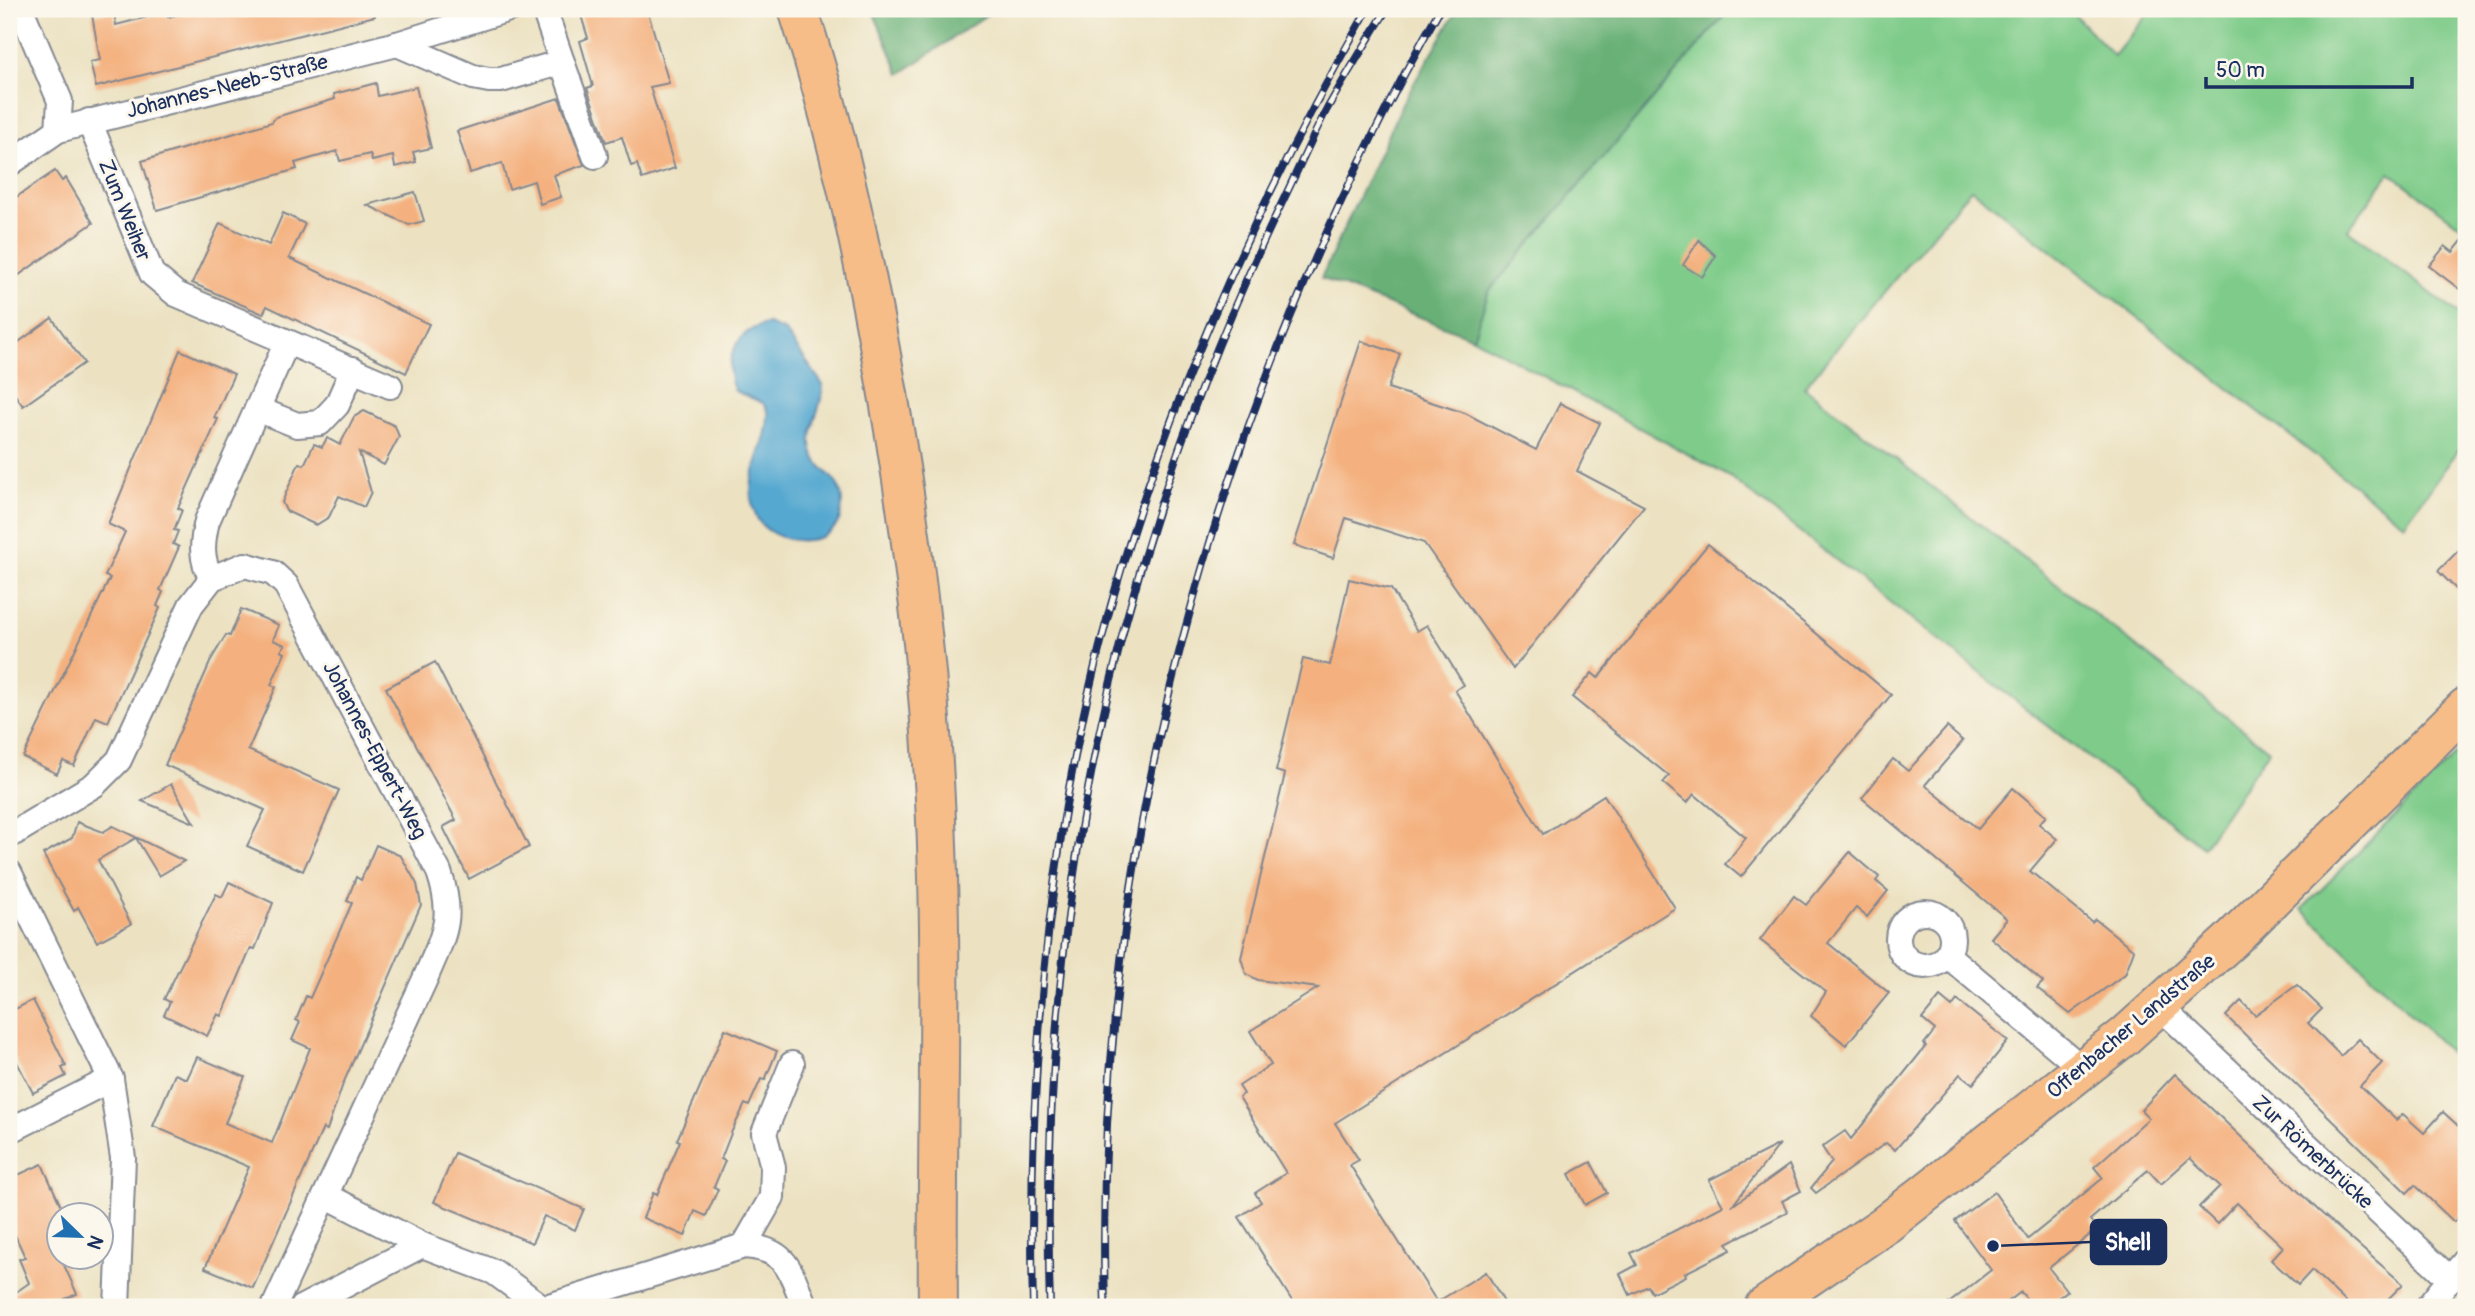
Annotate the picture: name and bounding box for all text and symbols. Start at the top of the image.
scale bar [2206,46,2412,90]
street label: Johannes-Neeb-Straße [124,48,331,125]
text: 50 m [2216,57,2265,84]
street label: Zum Weiher [92,155,157,265]
street label: Johannes-Eppert-Weg [316,657,433,844]
street label: Offenbacher Landstraße [2041,948,2222,1105]
street label: Zur Römerbrücke [2247,1089,2379,1216]
north arrow [46,1200,116,1270]
callout: Shell [2091,1220,2166,1264]
text: Shell [2105,1228,2151,1257]
text: N [81,1232,108,1253]

